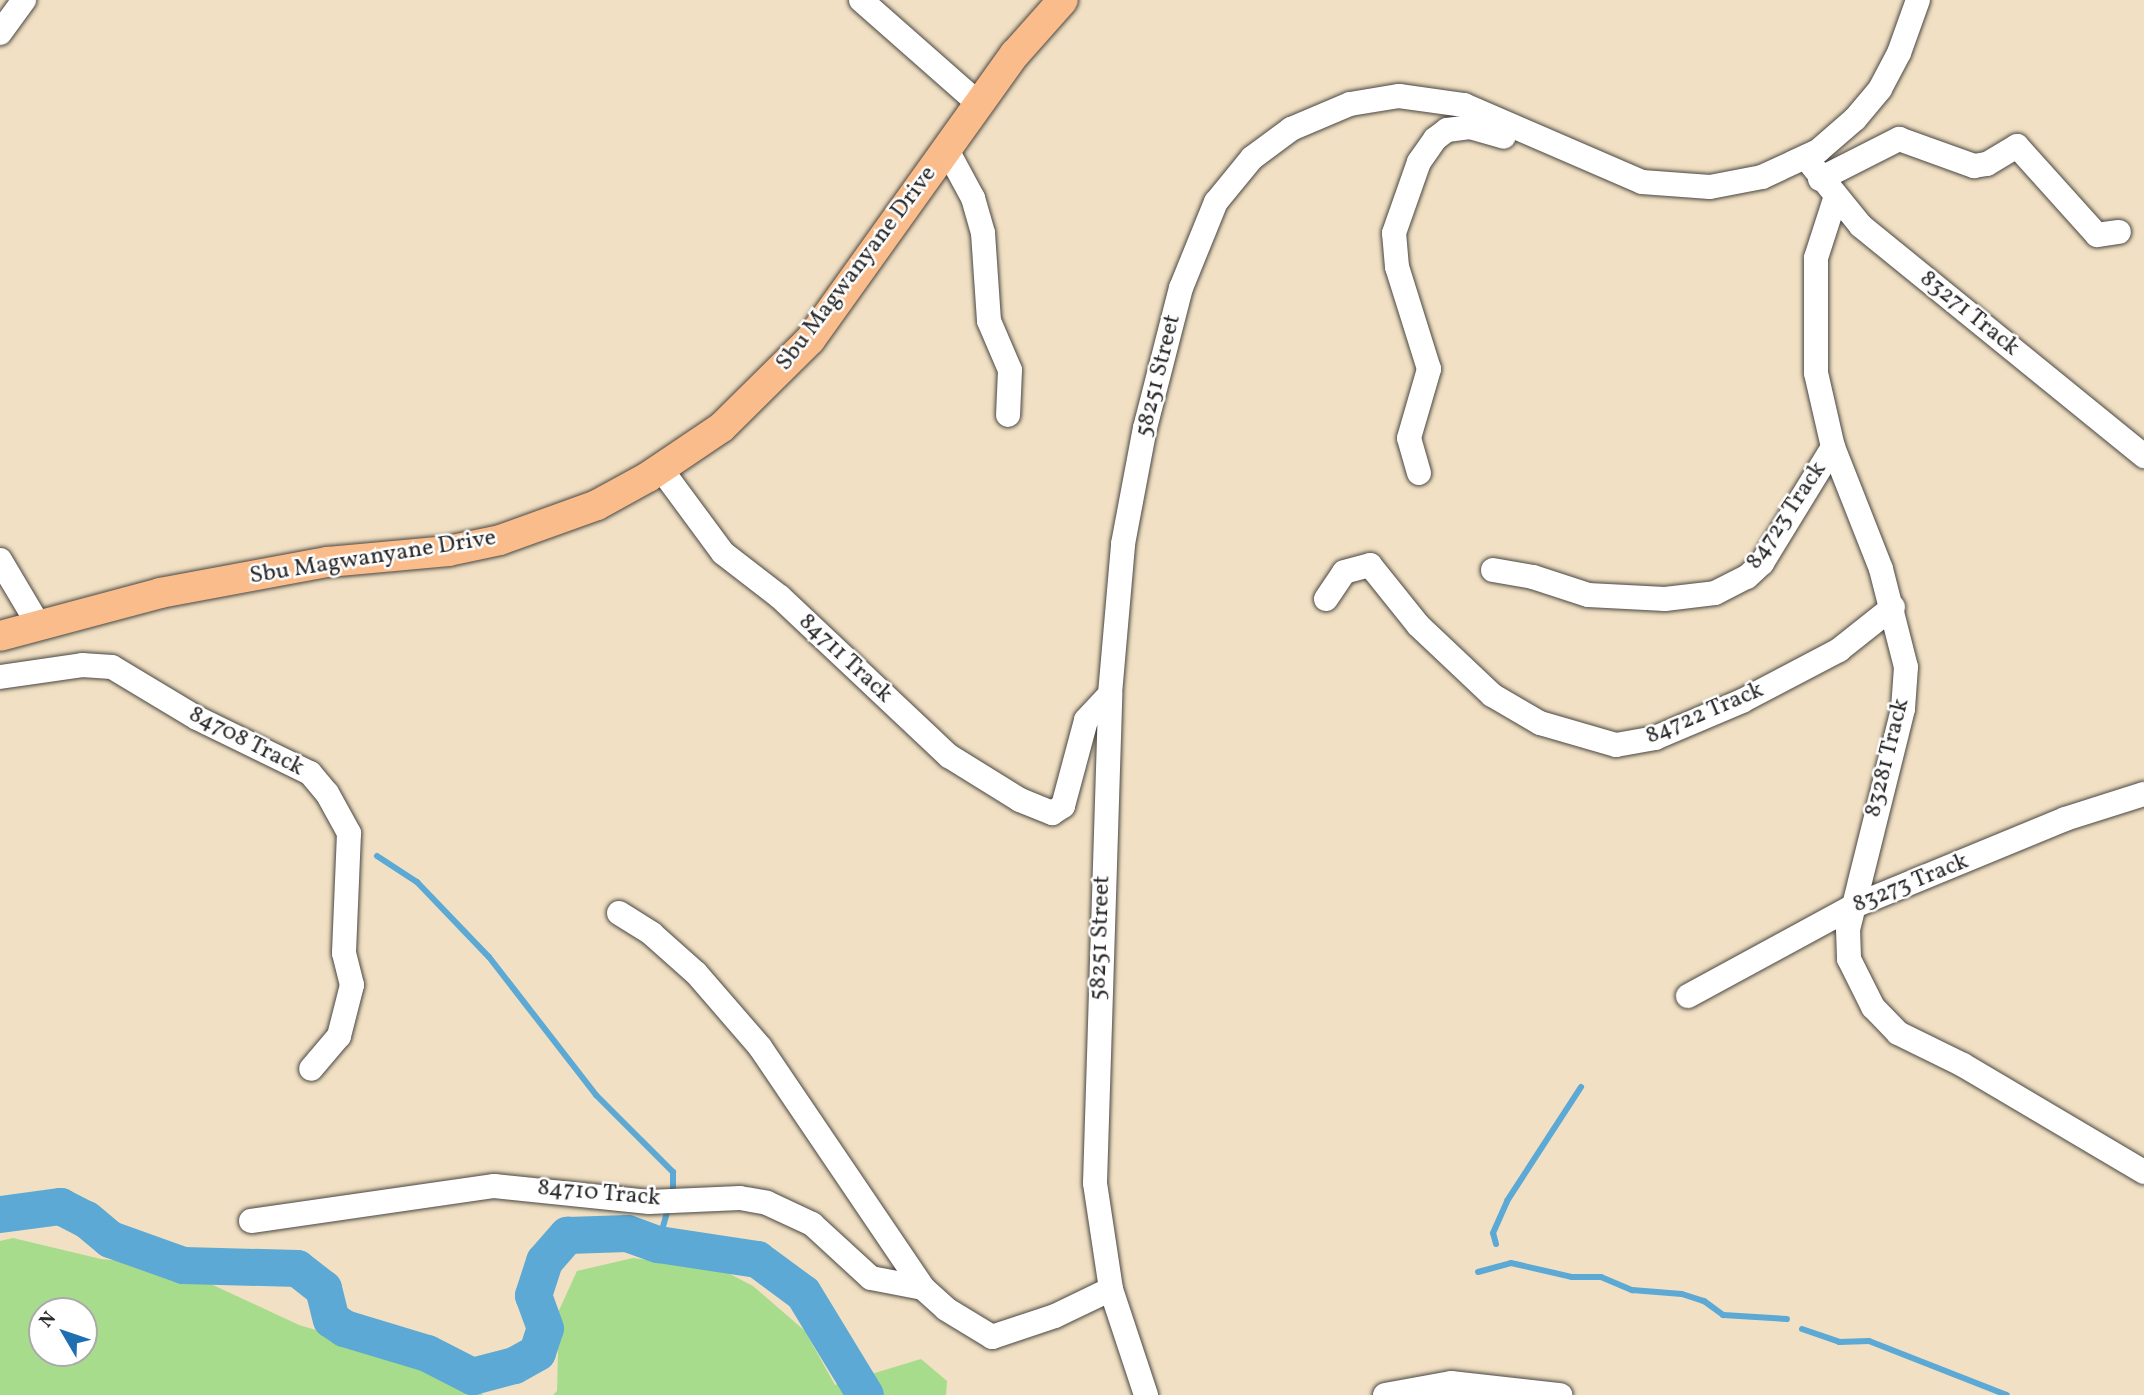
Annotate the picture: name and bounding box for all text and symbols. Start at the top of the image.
street label: Sbu Magwanyane Drive [771,161,943,377]
street label: 83271 Track [1913,265,2025,363]
street label: 58251 Street [1130,312,1188,440]
street label: 84723 Track [1740,456,1834,576]
street label: Sbu Magwanyane Drive [248,524,498,592]
street label: 84711 Track [792,608,898,710]
street label: 84722 Track [1641,676,1769,752]
street label: 83281 Track [1859,695,1917,821]
street label: 84708 Track [183,701,309,783]
street label: 83273 Track [1849,848,1973,920]
street label: 58251 Street [1084,875,1118,1001]
street label: 84710 Track [536,1174,662,1214]
north arrow [28,1297,98,1367]
text: N [34,1307,63,1334]

